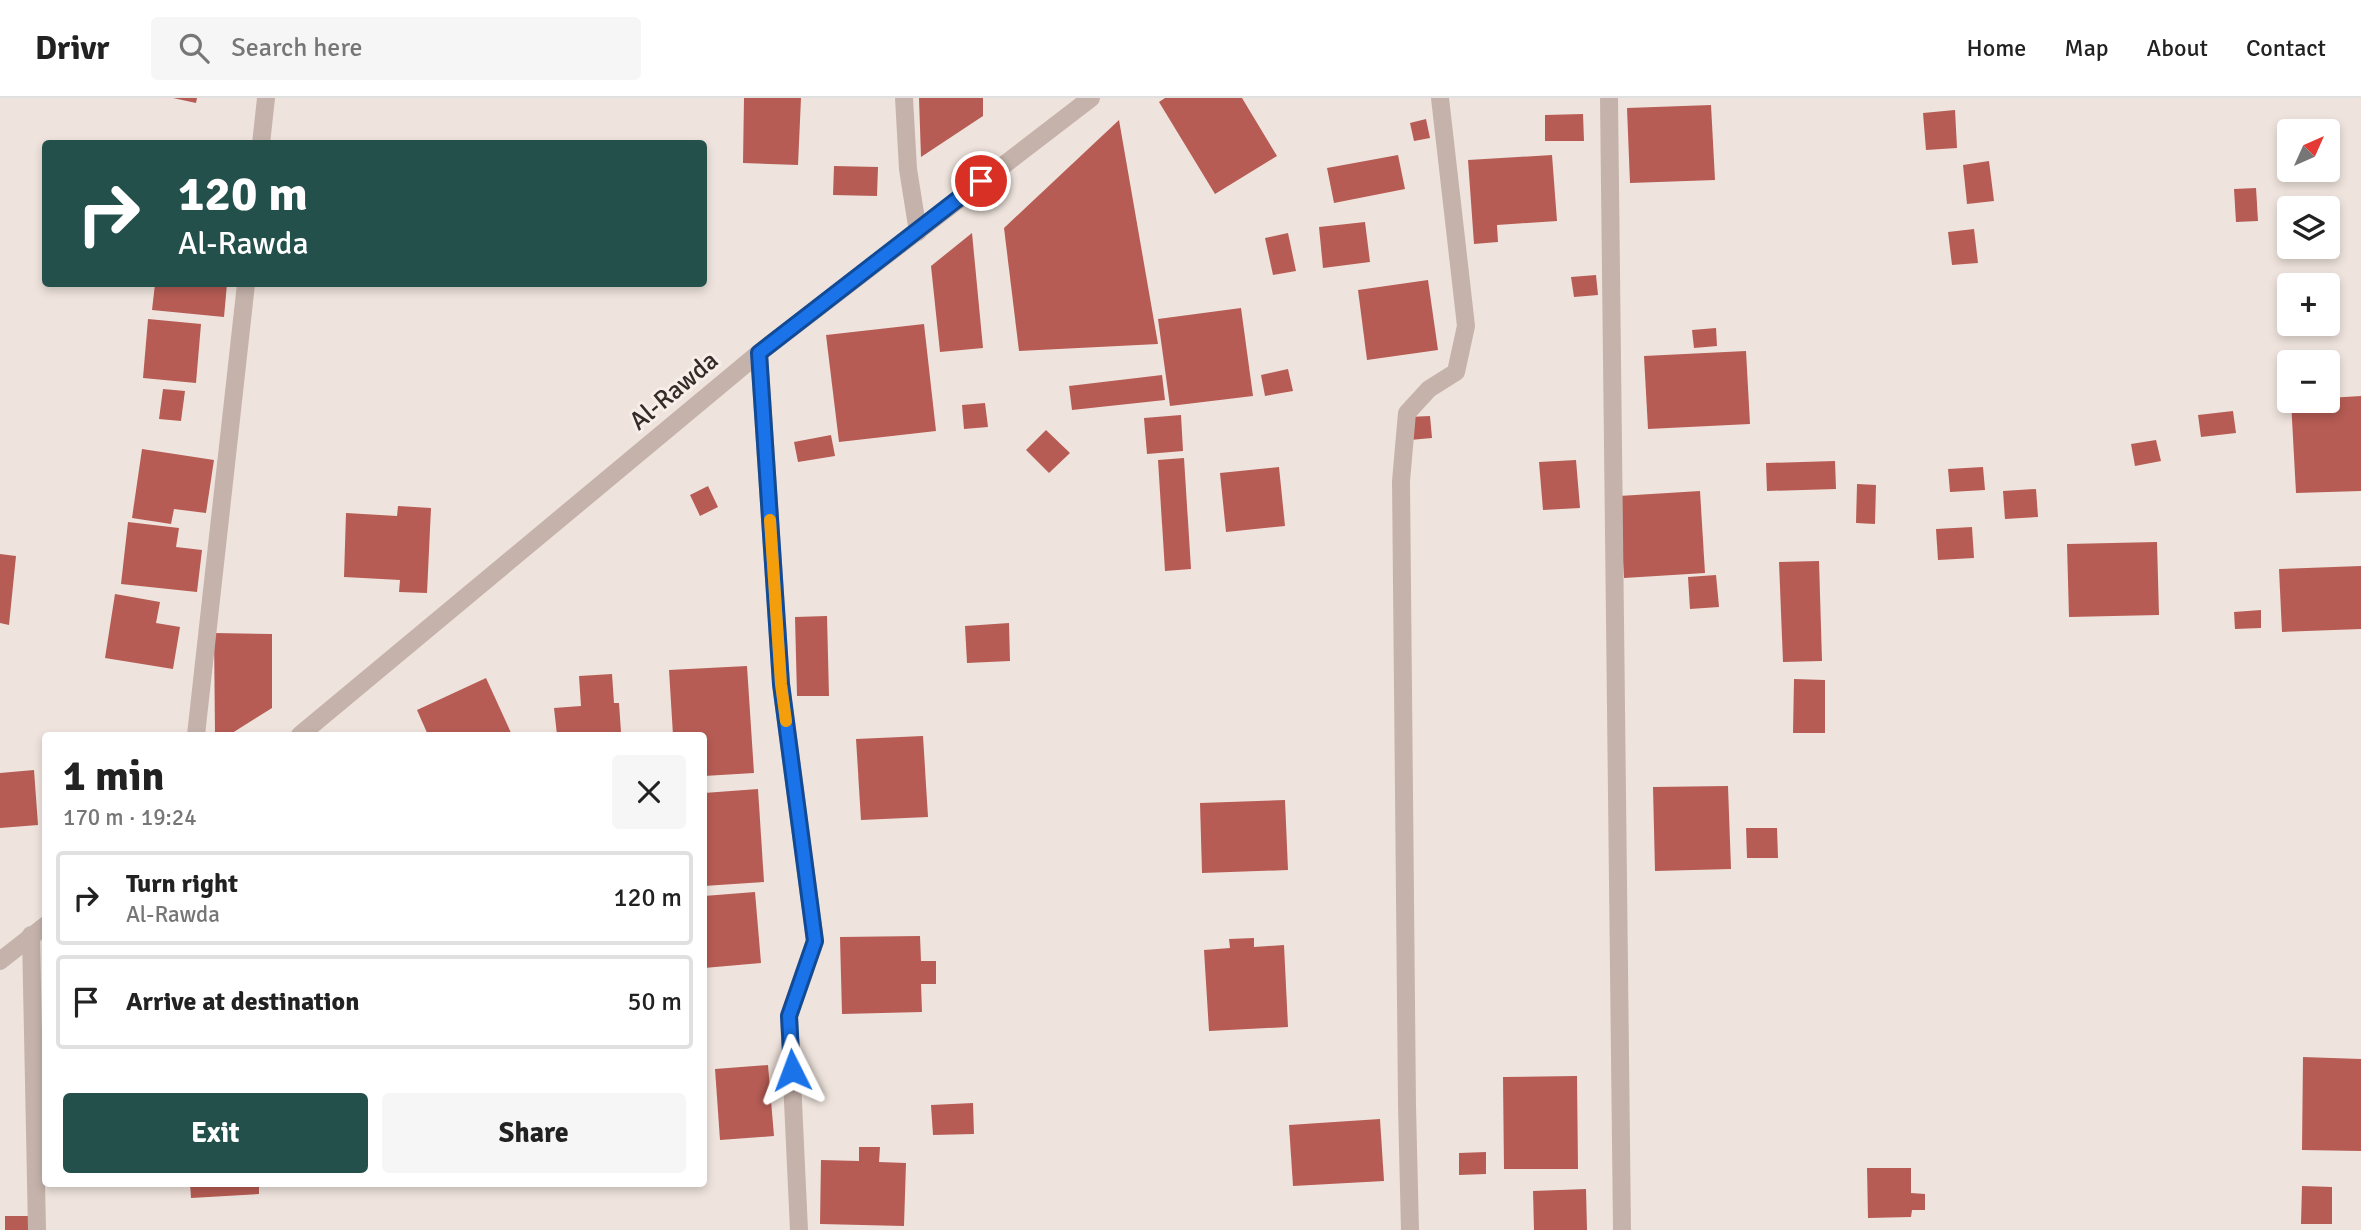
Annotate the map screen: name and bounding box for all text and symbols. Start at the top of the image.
search box [151,17,641,80]
text: Drivr [35,28,109,69]
icon: search [175,29,213,67]
text: Search here [231,32,362,64]
text: Home [1966,33,2026,63]
text: Map [2064,33,2109,63]
text: About [2147,33,2208,63]
text: Contact [2246,33,2326,63]
north arrow [2277,119,2340,182]
map controls [2277,119,2340,413]
pin [951,151,1011,211]
icon: arrive [962,162,1000,200]
text: 120 m [178,164,308,224]
icon: right [63,168,154,259]
button: layers [2277,196,2340,259]
text: Al-Rawda [178,224,309,263]
button: + [2277,273,2340,336]
street label: Al-Rawda [623,345,725,437]
button: − [2277,350,2340,413]
text: 1 min [63,751,164,802]
button: close [612,755,686,829]
text: 170 m · 19:24 [63,803,197,832]
text: Turn right [126,868,238,900]
icon: right [67,879,105,917]
text: 120 m [613,882,682,914]
text: Al-Rawda [126,900,220,929]
icon: arrive [67,983,105,1021]
text: Arrive at destination [126,986,359,1018]
text: 50 m [627,986,682,1018]
position arrow [755,1033,829,1107]
button: Exit [63,1093,368,1173]
button: Share [382,1093,686,1173]

